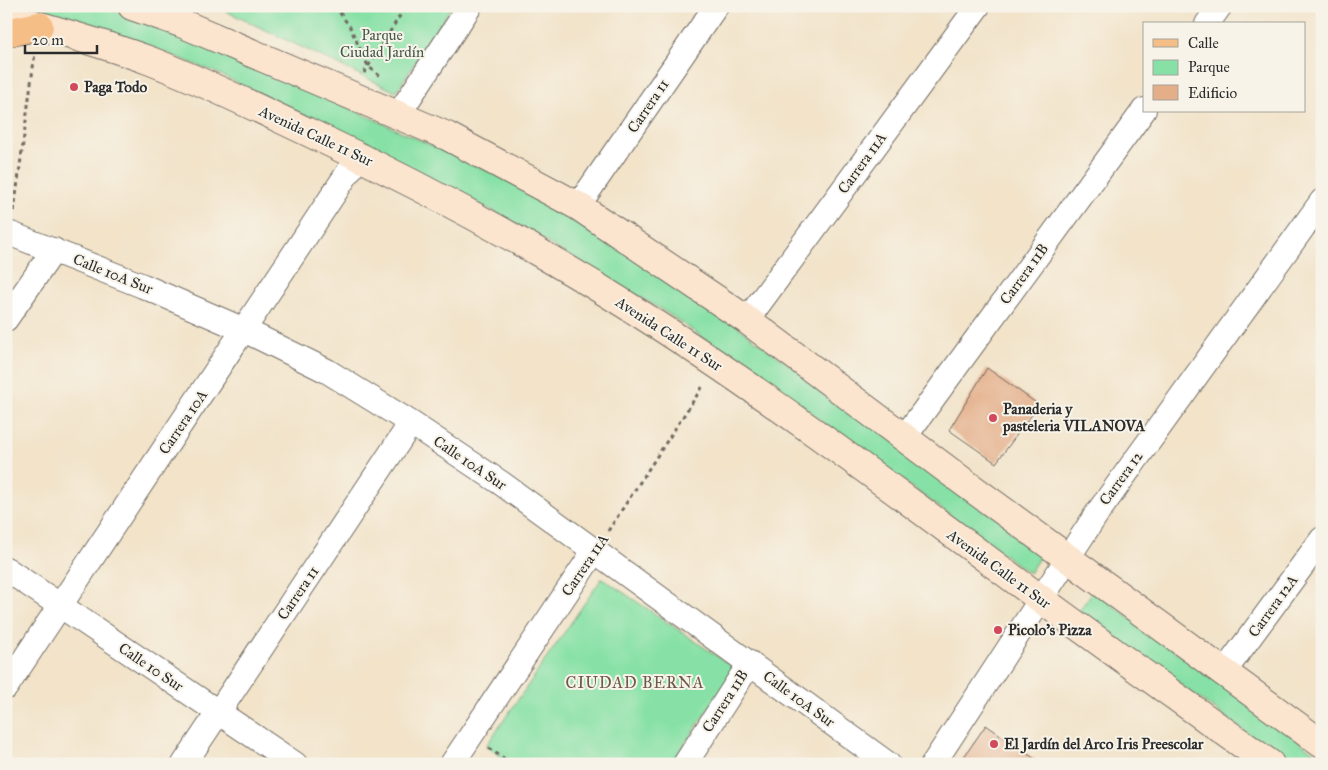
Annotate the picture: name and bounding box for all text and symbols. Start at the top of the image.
scale bar [25,22,98,54]
legend [1143,22,1306,112]
park label: Parque Ciudad Jardín [340,26,424,62]
text: 20 m [32,31,64,49]
text: Calle [1188,34,1219,52]
text: Parque [1188,58,1230,77]
street label: Carrera 11 [623,76,673,136]
place label: Paga Todo [84,78,147,97]
marker: Paga Todo [68,81,80,93]
text: Edificio [1188,84,1237,102]
street label: Avenida Calle 11 Sur [255,101,376,170]
street label: Carrera 11A [834,129,890,197]
street label: Carrera 11B [996,240,1052,308]
street label: Calle 10A Sur [71,250,156,298]
street label: Avenida Calle 11 Sur [611,292,726,375]
street label: Carrera 10A [155,386,211,458]
place label: Panaderia y pasteleria VILANOVA [1002,400,1146,436]
marker: Panaderia y pasteleria VILANOVA [987,412,999,424]
street label: Calle 10A Sur [430,432,510,494]
street label: Carrera 12 [1095,447,1147,509]
street label: Avenida Calle 11 Sur [943,525,1055,613]
street label: Carrera 11A [558,530,612,600]
street label: Carrera 11 [273,563,323,623]
street label: Carrera 12A [1244,571,1302,641]
place label: Picolo's Pizza [1008,621,1092,639]
marker: Picolo's Pizza [992,624,1004,636]
street label: Calle 10 Sur [115,639,187,695]
street label: Carrera 11B [698,666,752,736]
street label: Calle 10A Sur [760,667,839,731]
district label: CIUDAD BERNA [566,673,705,692]
place label: El Jardín del Arco Iris Preescolar [1004,735,1204,754]
marker: El Jardín del Arco Iris Preescolar [988,738,1000,750]

